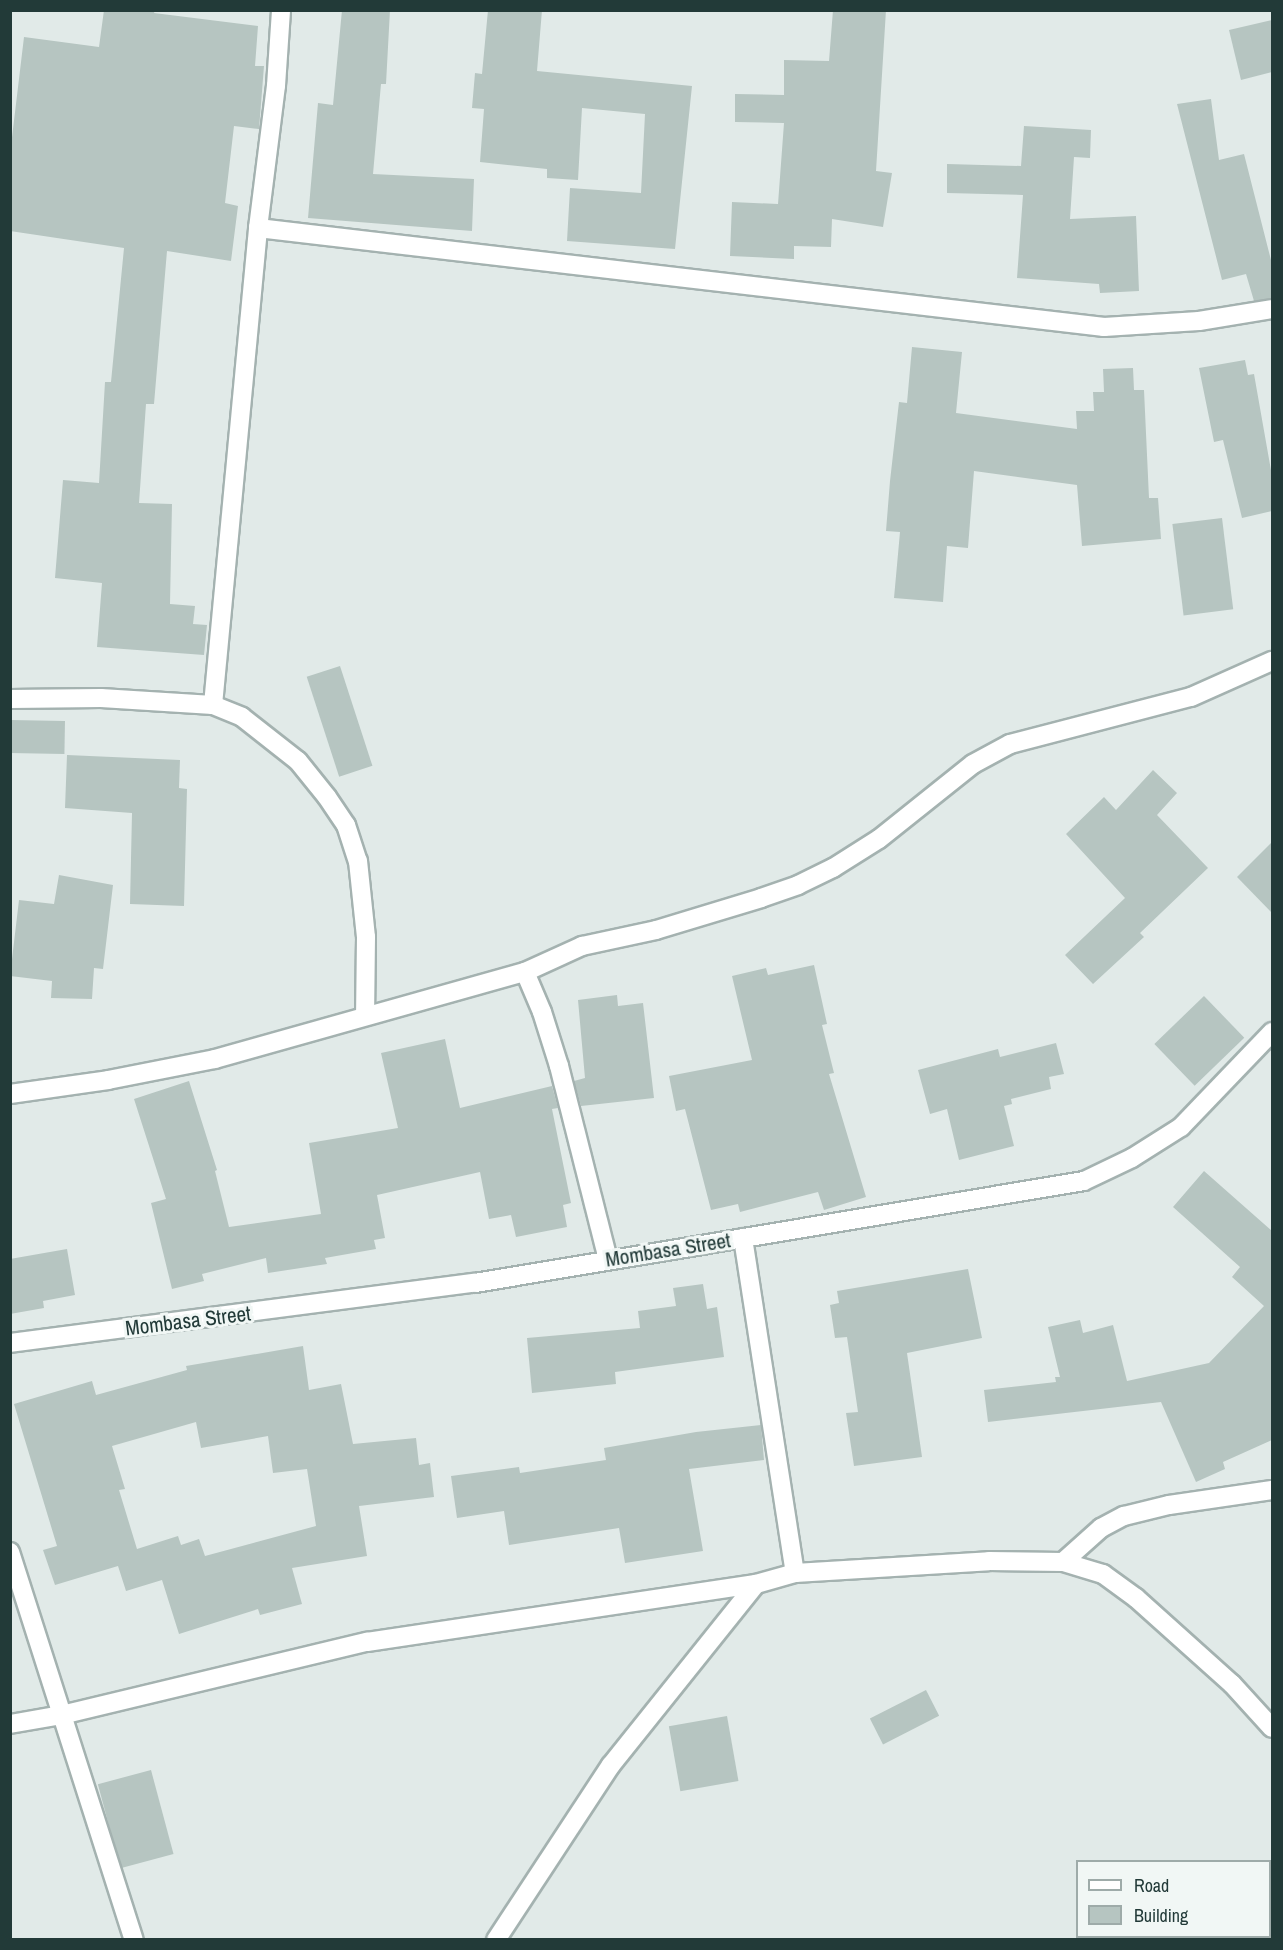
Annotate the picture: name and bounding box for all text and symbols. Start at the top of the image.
street label: Mombasa Street [604,1228,732,1272]
street label: Mombasa Street [124,1301,252,1341]
legend [1076,1860,1271,1938]
text: Road [1134,1873,1169,1898]
text: Building [1134,1903,1188,1928]

